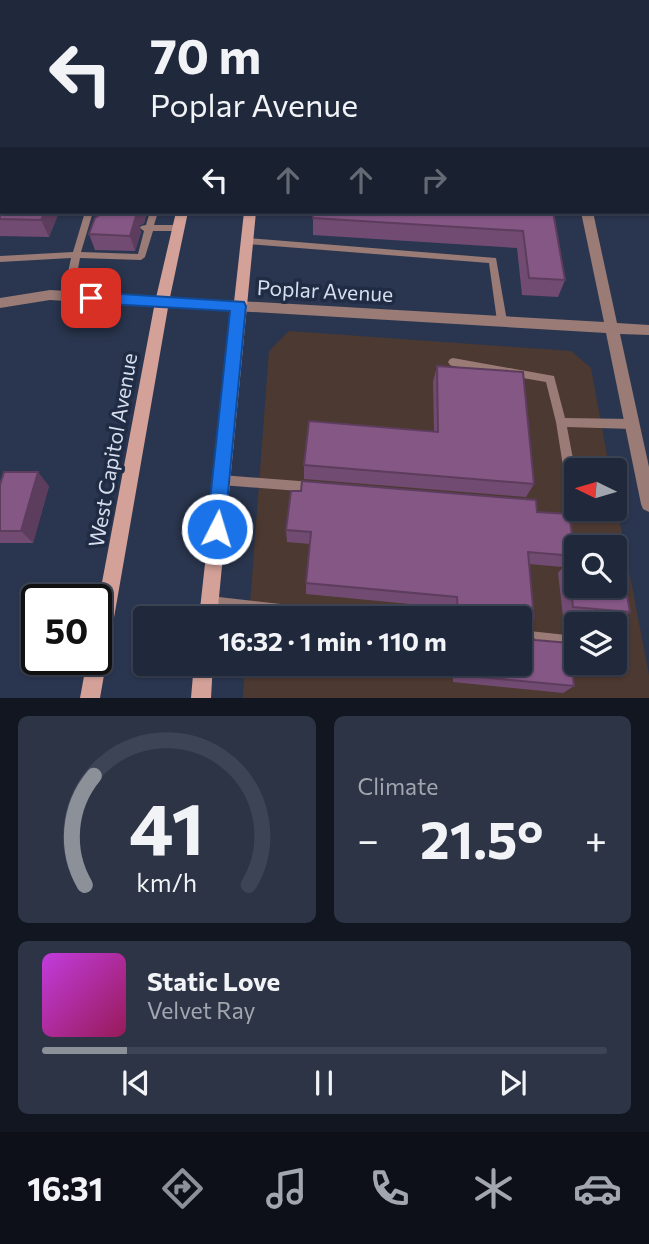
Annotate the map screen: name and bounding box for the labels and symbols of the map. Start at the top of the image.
pin [61,268,121,328]
street label: Poplar Avenue [256,274,394,306]
street label: West Capitol Avenue [83,351,141,549]
north arrow [564,458,626,522]
position arrow [180,492,254,566]
speed limit sign: 50 [21,584,112,675]

